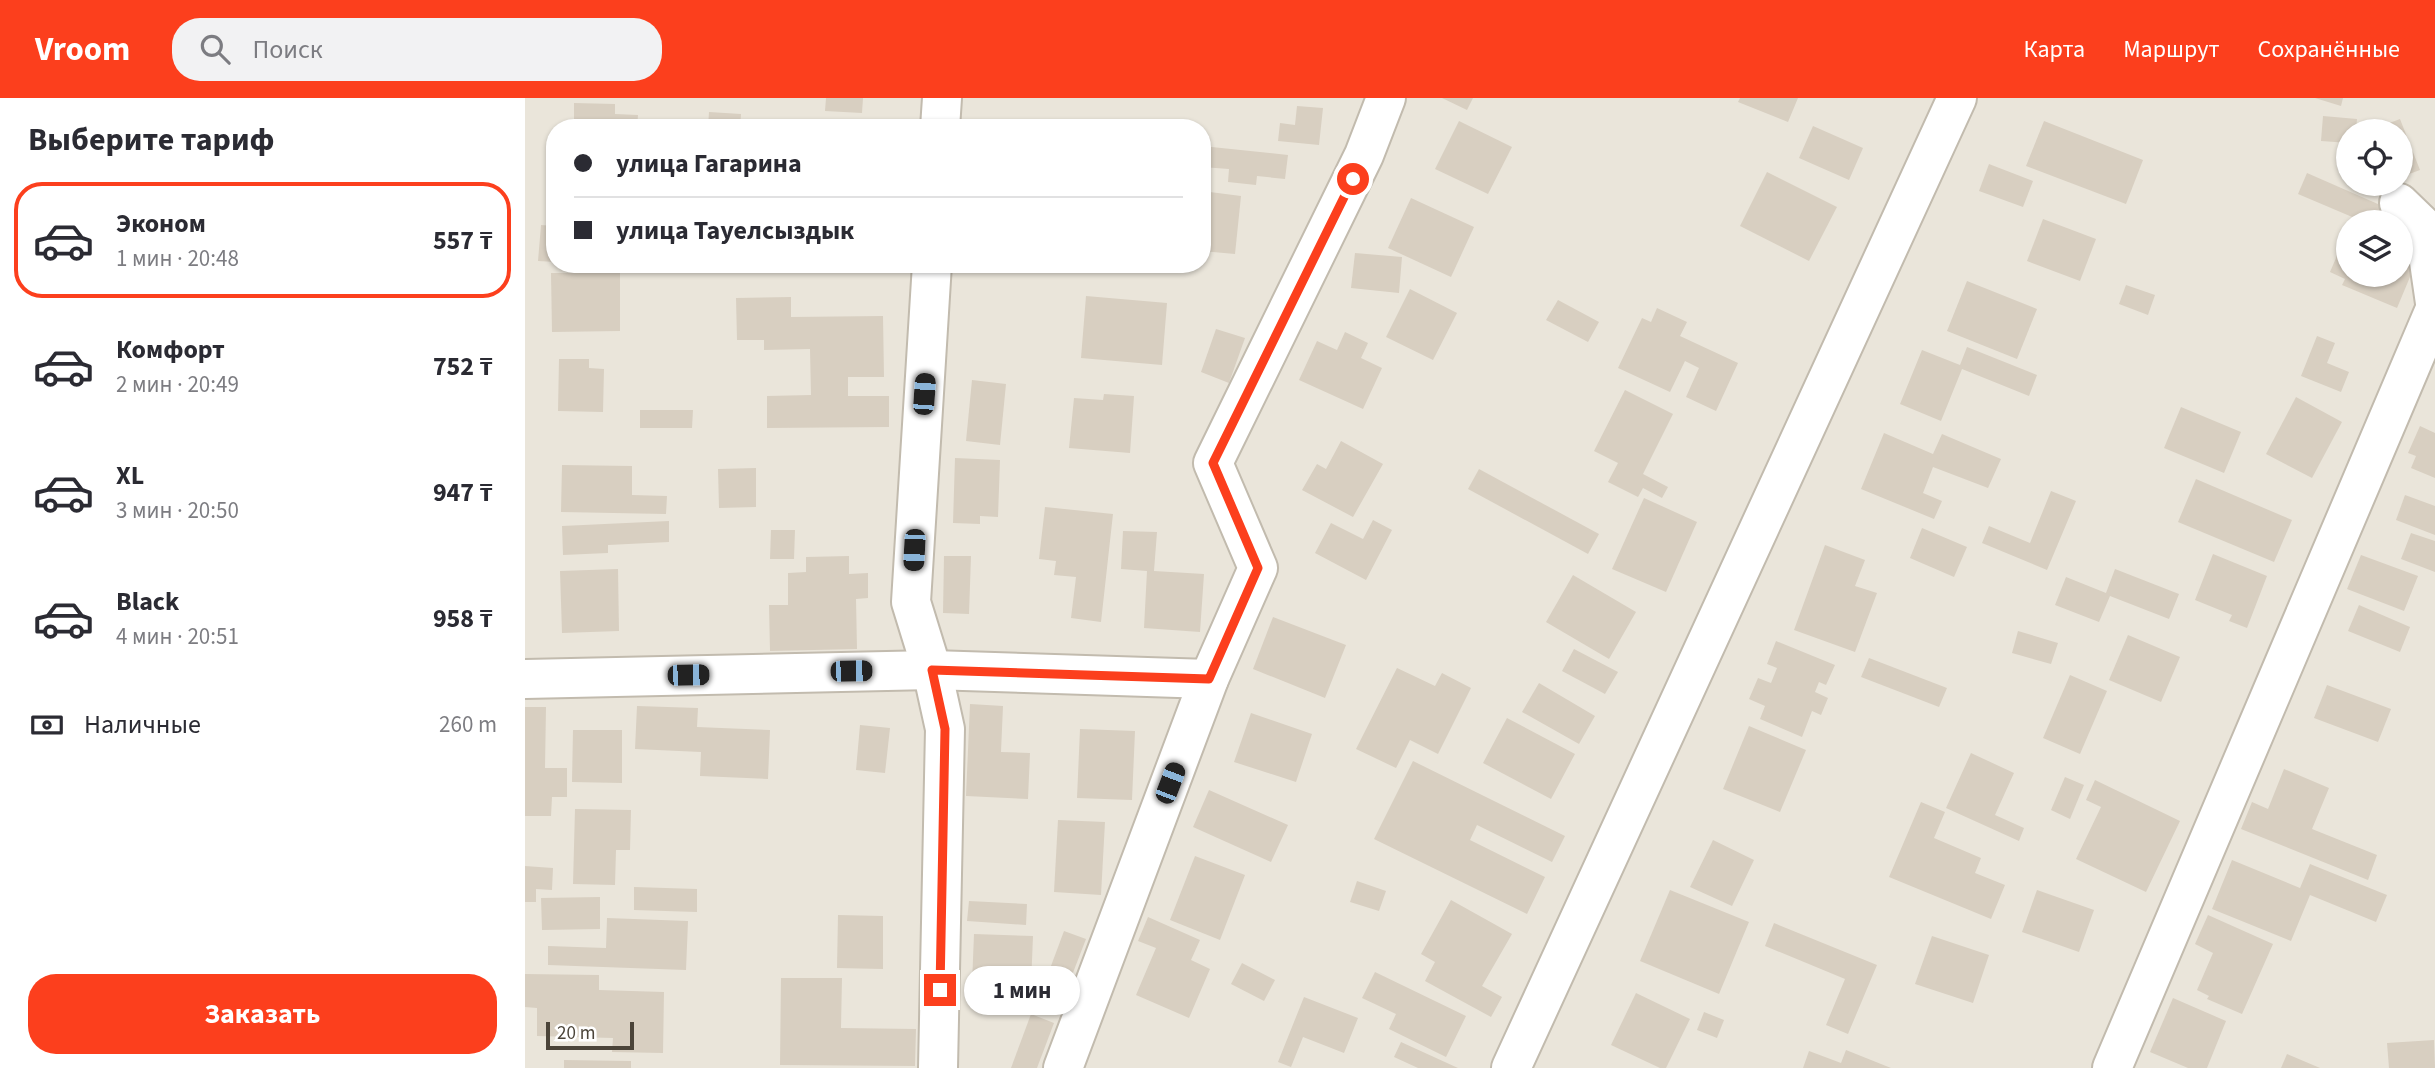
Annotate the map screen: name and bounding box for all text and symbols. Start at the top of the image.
search box [172,18,662,81]
text: Vroom [35,26,130,73]
icon: search [196,30,234,68]
text: Поиск [252,31,323,68]
text: Карта [2024,32,2085,67]
text: Маршрут [2123,32,2219,67]
text: Сохранённые [2257,32,2400,67]
text: Выберите тариф [28,117,275,163]
map controls [2336,119,2413,287]
button: locate [2336,119,2413,196]
text: улица Гагарина [616,145,802,182]
route start [1337,163,1369,195]
text: Эконом [116,205,206,242]
icon: car [32,209,95,272]
button: layers [2336,210,2413,287]
text: улица Тауелсыздык [616,212,854,249]
text: 557 ₸ [433,222,493,259]
text: 1 мин · 20:48 [116,242,239,275]
text: Комфорт [116,331,225,368]
icon: car [32,335,95,398]
text: 752 ₸ [433,348,493,385]
text: 2 мин · 20:49 [116,368,239,401]
car [913,372,936,416]
text: XL [116,457,144,494]
icon: car [32,461,95,524]
text: 947 ₸ [433,474,493,511]
text: 3 мин · 20:50 [116,494,239,527]
car [903,528,926,572]
text: Black [116,583,179,620]
icon: car [32,587,95,650]
text: 958 ₸ [433,600,493,637]
text: 4 мин · 20:51 [116,620,239,653]
car [830,660,873,682]
car [667,664,710,686]
icon: cash [28,706,66,744]
text: Наличные [84,706,201,743]
text: 260 m [439,708,497,741]
car [1153,760,1188,806]
callout: 1 мин [965,966,1080,1015]
button: Заказать [28,974,497,1054]
route end [924,974,956,1006]
text: 1 мин [993,974,1051,1007]
scale bar [546,1019,633,1051]
text: 20 m [557,1020,595,1047]

